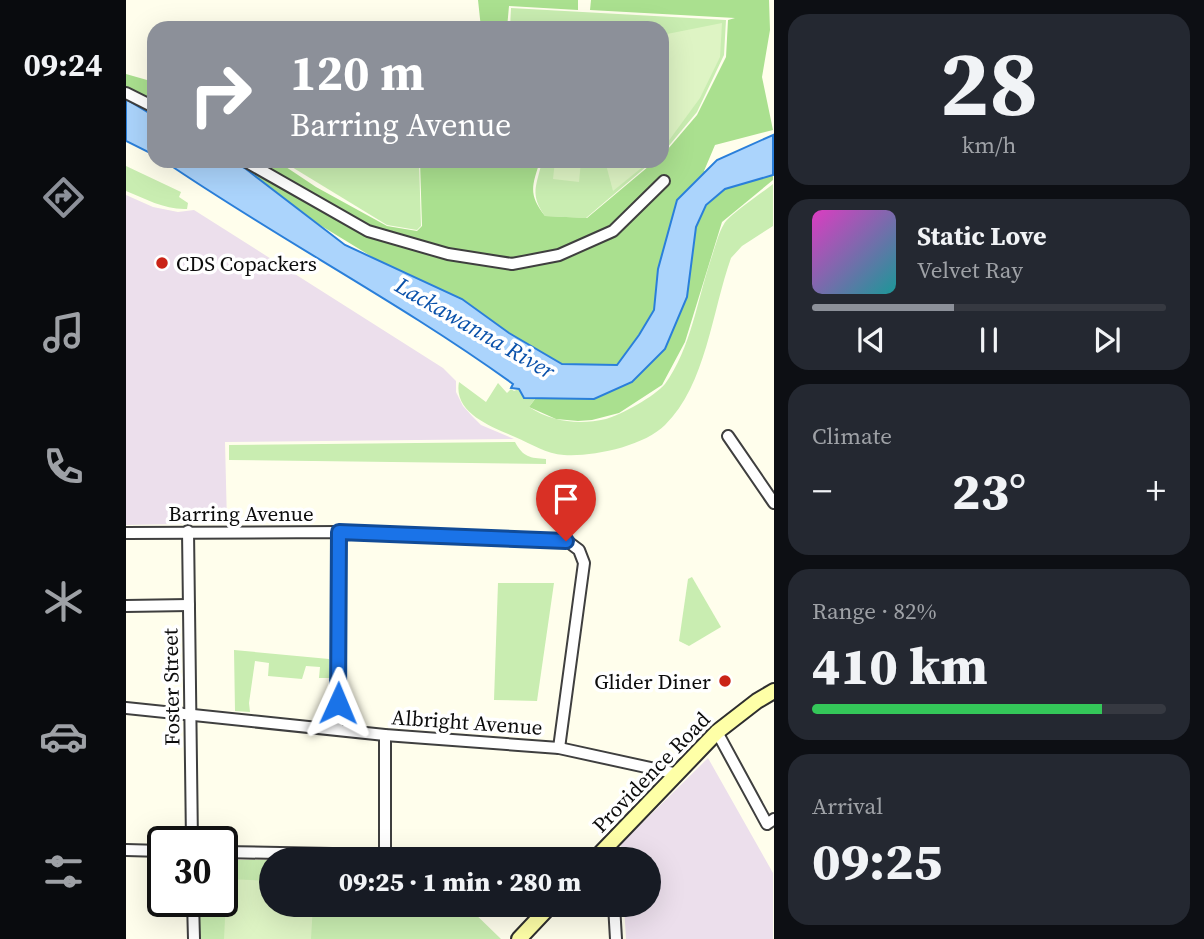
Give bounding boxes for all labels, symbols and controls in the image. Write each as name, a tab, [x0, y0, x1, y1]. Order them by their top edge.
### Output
text: 28	[940, 21, 1038, 145]
text: 120 m	[290, 39, 425, 106]
text: 09:24	[24, 43, 102, 87]
icon: right	[175, 49, 266, 140]
text: Barring Avenue	[290, 103, 511, 147]
text: km/h	[962, 129, 1016, 161]
icon: directions	[39, 173, 88, 222]
text: Static Love	[917, 218, 1046, 254]
place label: CDS Copackers	[176, 249, 317, 278]
text: Velvet Ray	[917, 254, 1023, 286]
marker: CDS Copackers	[154, 255, 170, 271]
water label: Lackawanna River	[389, 269, 561, 387]
icon: music	[39, 308, 88, 357]
icon: previous	[852, 321, 890, 359]
icon: pause	[970, 321, 1008, 359]
icon: next	[1088, 321, 1126, 359]
text: Climate	[812, 420, 892, 452]
icon: phone	[39, 442, 88, 491]
text: 23°	[952, 455, 1026, 526]
text: −	[812, 465, 832, 517]
text: +	[1146, 465, 1166, 517]
pin	[536, 469, 596, 541]
icon: arrive	[547, 480, 585, 518]
street label: Barring Avenue	[168, 499, 314, 528]
icon: climate	[39, 577, 88, 626]
text: Range · 82%	[812, 595, 937, 627]
street label: Foster Street	[155, 628, 187, 746]
text: 410 km	[812, 630, 988, 701]
position arrow	[301, 666, 375, 740]
place label: Glider Diner	[594, 667, 711, 696]
marker: Glider Diner	[717, 673, 733, 689]
street label: Albright Avenue	[391, 702, 543, 742]
street label: Providence Road	[586, 705, 716, 839]
icon: car	[39, 712, 88, 761]
text: Arrival	[812, 790, 883, 822]
text: 09:25	[812, 825, 942, 896]
speed limit sign: 30	[147, 826, 238, 917]
icon: filters	[39, 847, 88, 896]
text: 09:25 · 1 min · 280 m	[339, 864, 581, 900]

